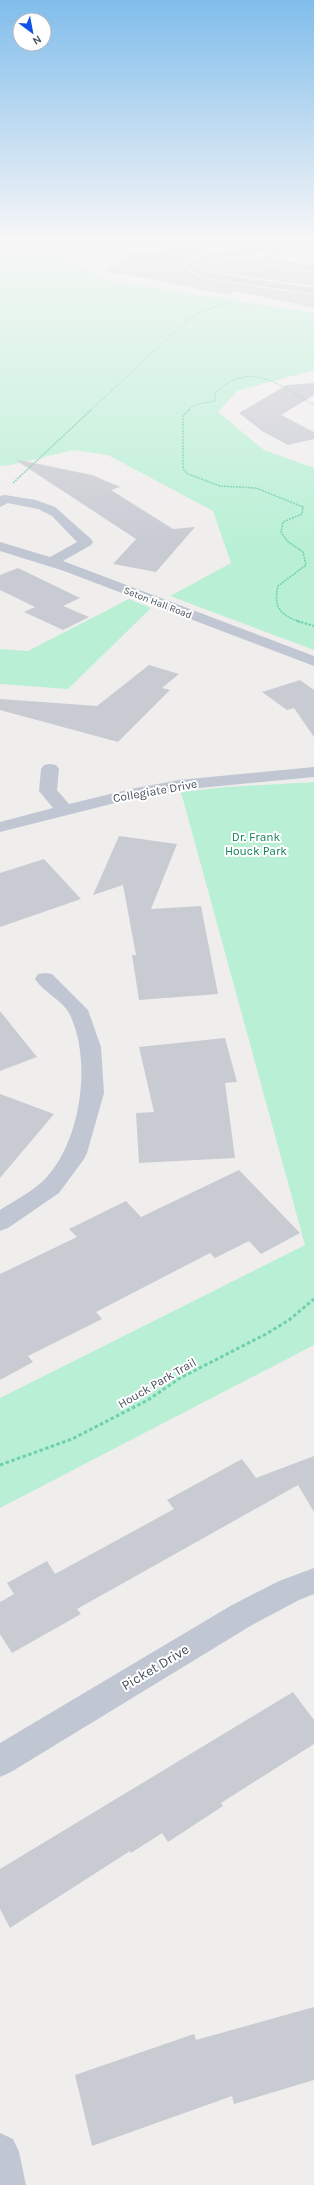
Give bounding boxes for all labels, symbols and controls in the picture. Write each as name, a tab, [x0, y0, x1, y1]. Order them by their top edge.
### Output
north arrow	[12, 12, 52, 52]
text: N	[30, 32, 44, 48]
street label: Seton Hall Road	[122, 584, 193, 621]
street label: Collegiate Drive	[112, 777, 198, 805]
park label: Dr. Frank Houck Park	[225, 830, 287, 858]
street label: Houck Park Trail	[115, 1355, 199, 1411]
street label: Picket Drive	[119, 1641, 192, 1694]

